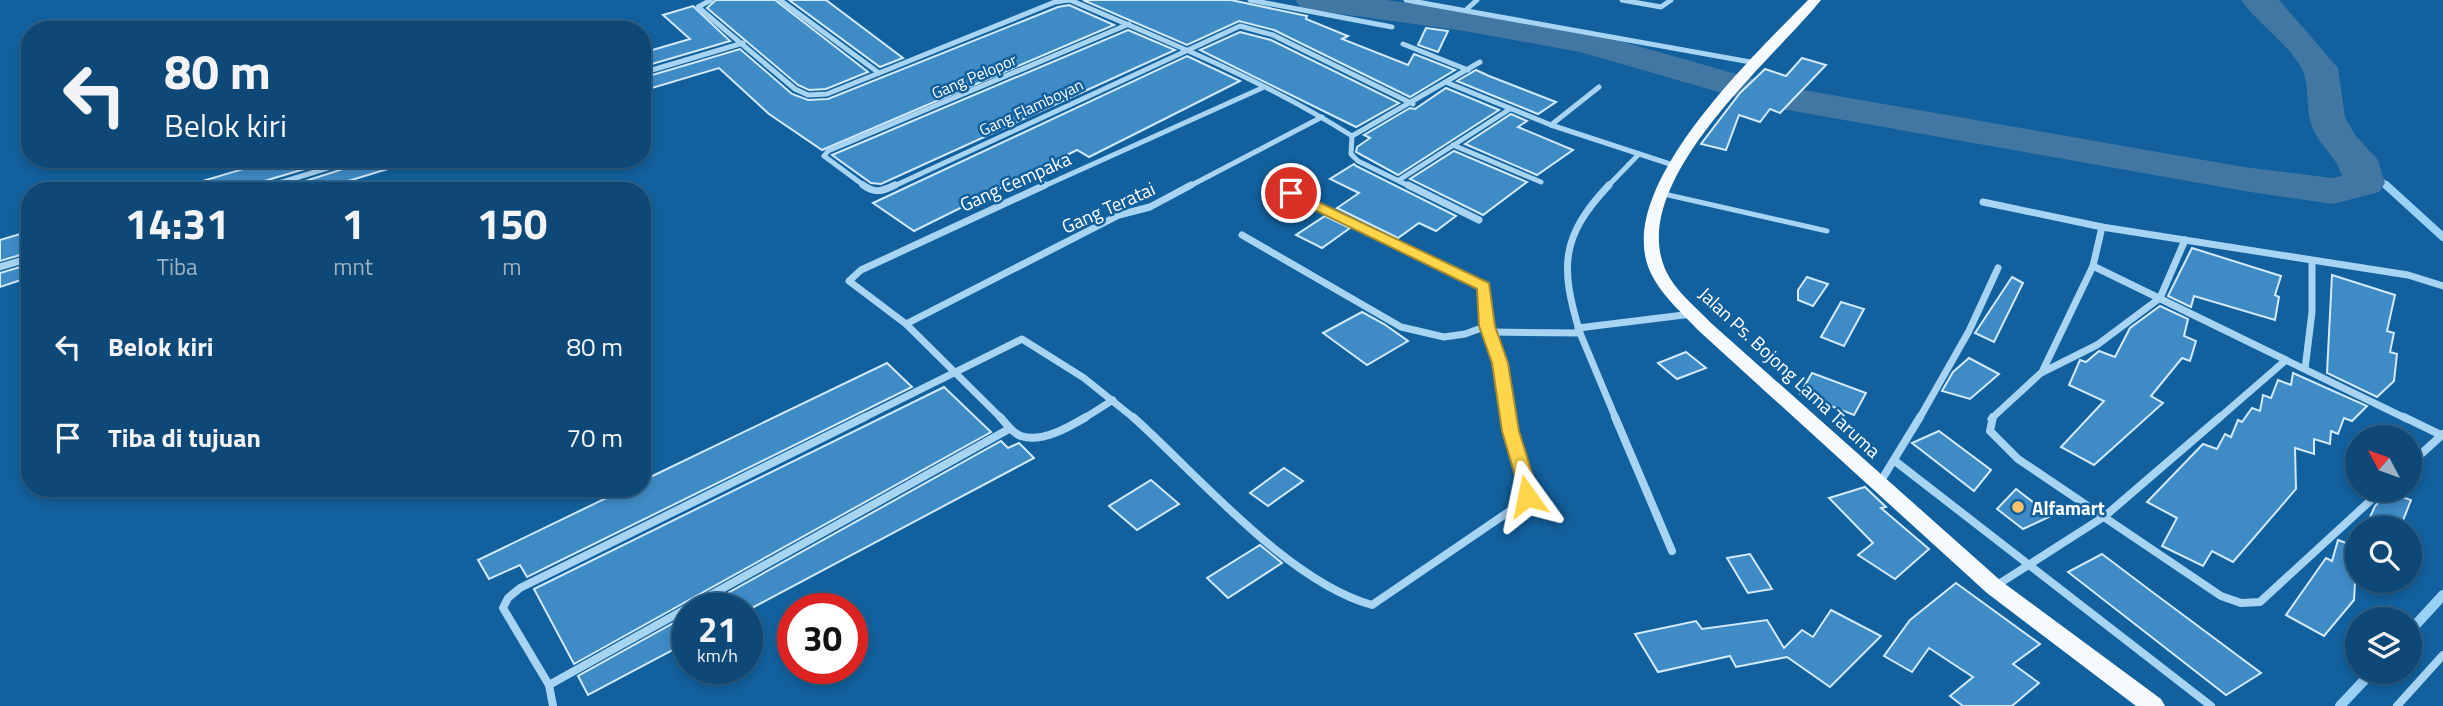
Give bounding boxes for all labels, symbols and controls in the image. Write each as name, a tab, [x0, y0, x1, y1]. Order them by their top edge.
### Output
text: 80 m	[164, 33, 271, 108]
street label: Gang Pelopor	[928, 47, 1021, 105]
icon: left	[49, 49, 140, 140]
street label: Gang Flamboyan	[975, 72, 1087, 142]
text: Belok kiri	[164, 101, 287, 149]
street label: Gang Cempaka	[955, 143, 1076, 218]
pin	[1261, 163, 1321, 223]
street label: Gang Teratai	[1057, 173, 1159, 241]
icon: arrive	[1272, 174, 1310, 212]
text: 14:31	[125, 191, 230, 255]
text: 1	[341, 191, 365, 255]
text: 150	[477, 191, 547, 255]
text: Tiba	[157, 249, 198, 284]
text: mnt	[333, 249, 373, 284]
text: m	[502, 249, 522, 284]
street label: Jalan Ps. Bojong Lama Taruma	[1692, 280, 1888, 465]
text: Belok kiri	[108, 327, 214, 366]
text: 80 m	[566, 327, 623, 366]
icon: left	[49, 328, 87, 366]
text: Tiba di tujuan	[108, 418, 261, 457]
text: 70 m	[566, 418, 623, 457]
icon: arrive	[49, 419, 87, 457]
north arrow	[2345, 425, 2422, 502]
map controls	[2345, 425, 2422, 684]
position arrow	[1490, 459, 1564, 533]
place label: Alfamart	[2032, 493, 2105, 522]
marker: Alfamart	[2010, 499, 2026, 515]
button: search	[2345, 516, 2422, 593]
speed limit sign: 30	[777, 593, 868, 684]
text: 21	[698, 602, 737, 656]
button: layers	[2345, 607, 2422, 684]
text: km/h	[697, 642, 738, 669]

